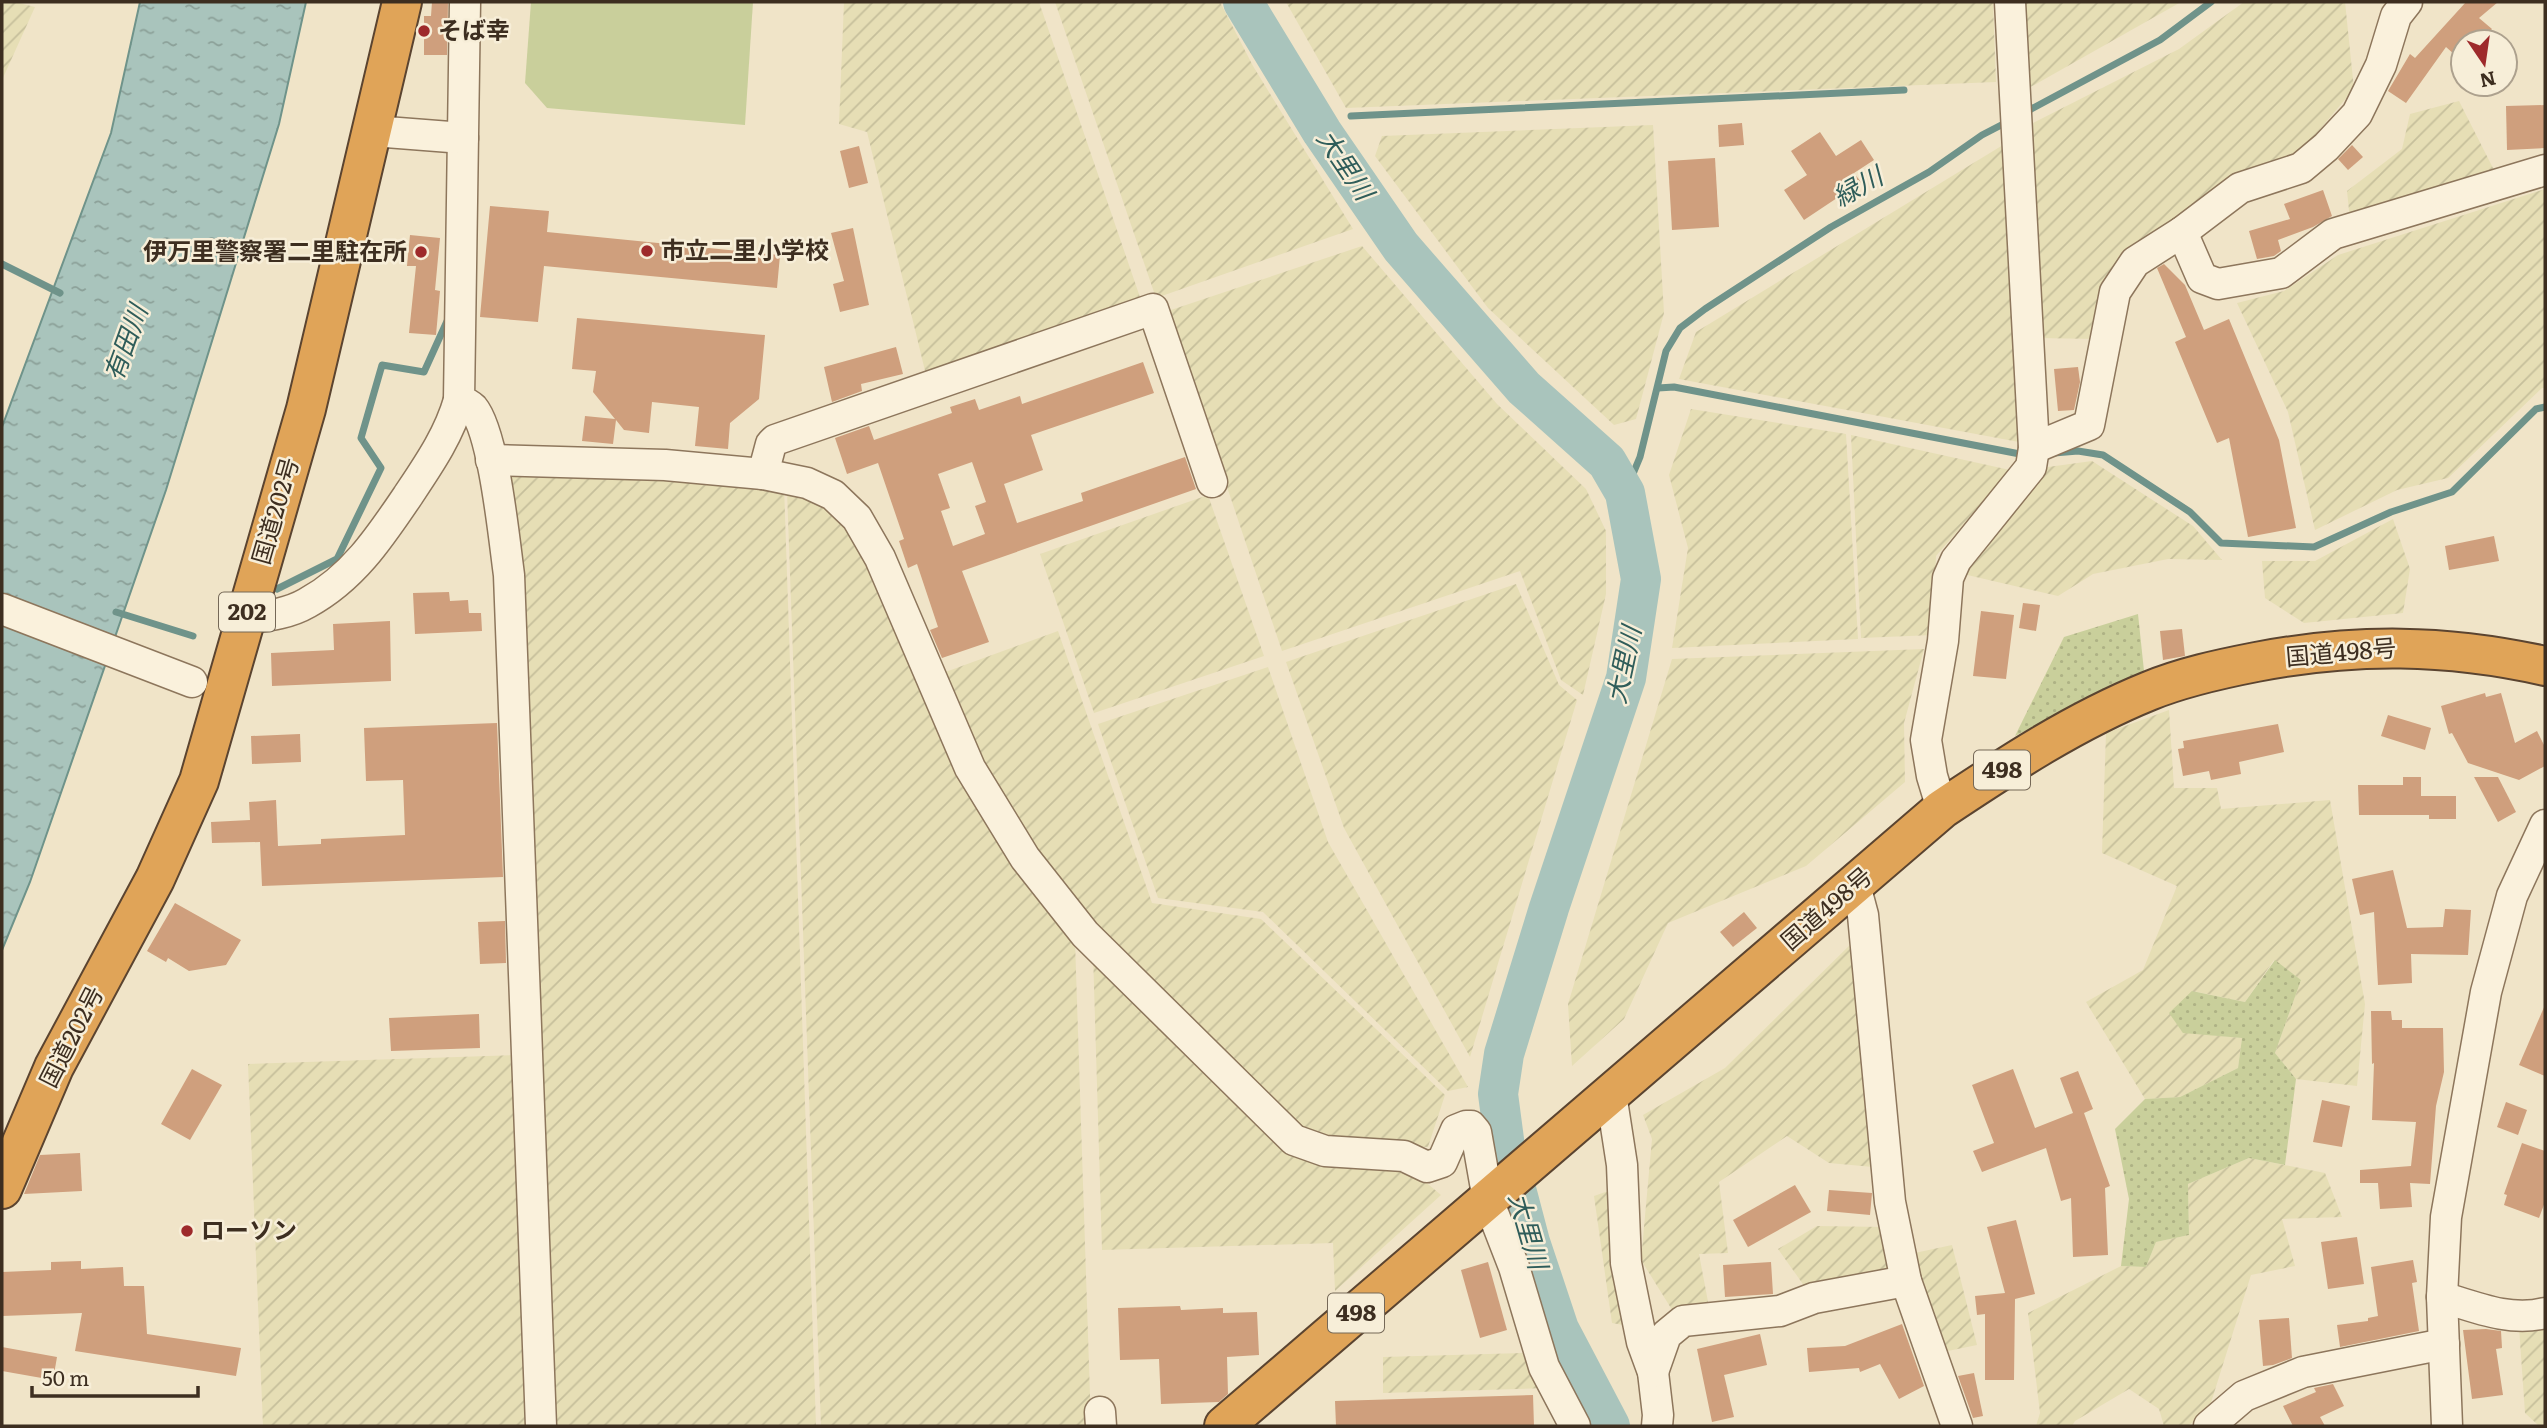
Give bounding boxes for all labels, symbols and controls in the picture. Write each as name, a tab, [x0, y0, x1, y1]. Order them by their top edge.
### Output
place label: そば幸	[438, 11, 510, 46]
marker: そば幸	[416, 23, 432, 39]
north arrow	[2449, 28, 2519, 98]
text: N	[2477, 65, 2499, 96]
water label: 大里川	[1309, 120, 1387, 209]
water label: 緑川	[1825, 154, 1892, 214]
place label: 市立二里小学校	[661, 231, 829, 266]
place label: 伊万里警察署二里駐在所	[143, 232, 407, 267]
marker: 市立二里小学校	[639, 243, 655, 259]
marker: 伊万里警察署二里駐在所	[413, 244, 429, 260]
water label: 有田川	[92, 296, 156, 385]
street label: 国道202号	[242, 453, 306, 568]
road number: 202	[219, 592, 275, 632]
water label: 大里川	[1594, 619, 1649, 707]
street label: 国道498号	[2284, 628, 2398, 673]
road number: 498	[1974, 750, 2030, 790]
street label: 国道498号	[1772, 857, 1879, 957]
street label: 国道202号	[29, 979, 110, 1093]
water label: 大里川	[1501, 1187, 1561, 1276]
place label: ローソン	[201, 1211, 297, 1246]
marker: ローソン	[179, 1223, 195, 1239]
road number: 498	[1328, 1294, 1384, 1332]
scale bar	[32, 1354, 198, 1398]
text: 50 m	[42, 1361, 89, 1392]

